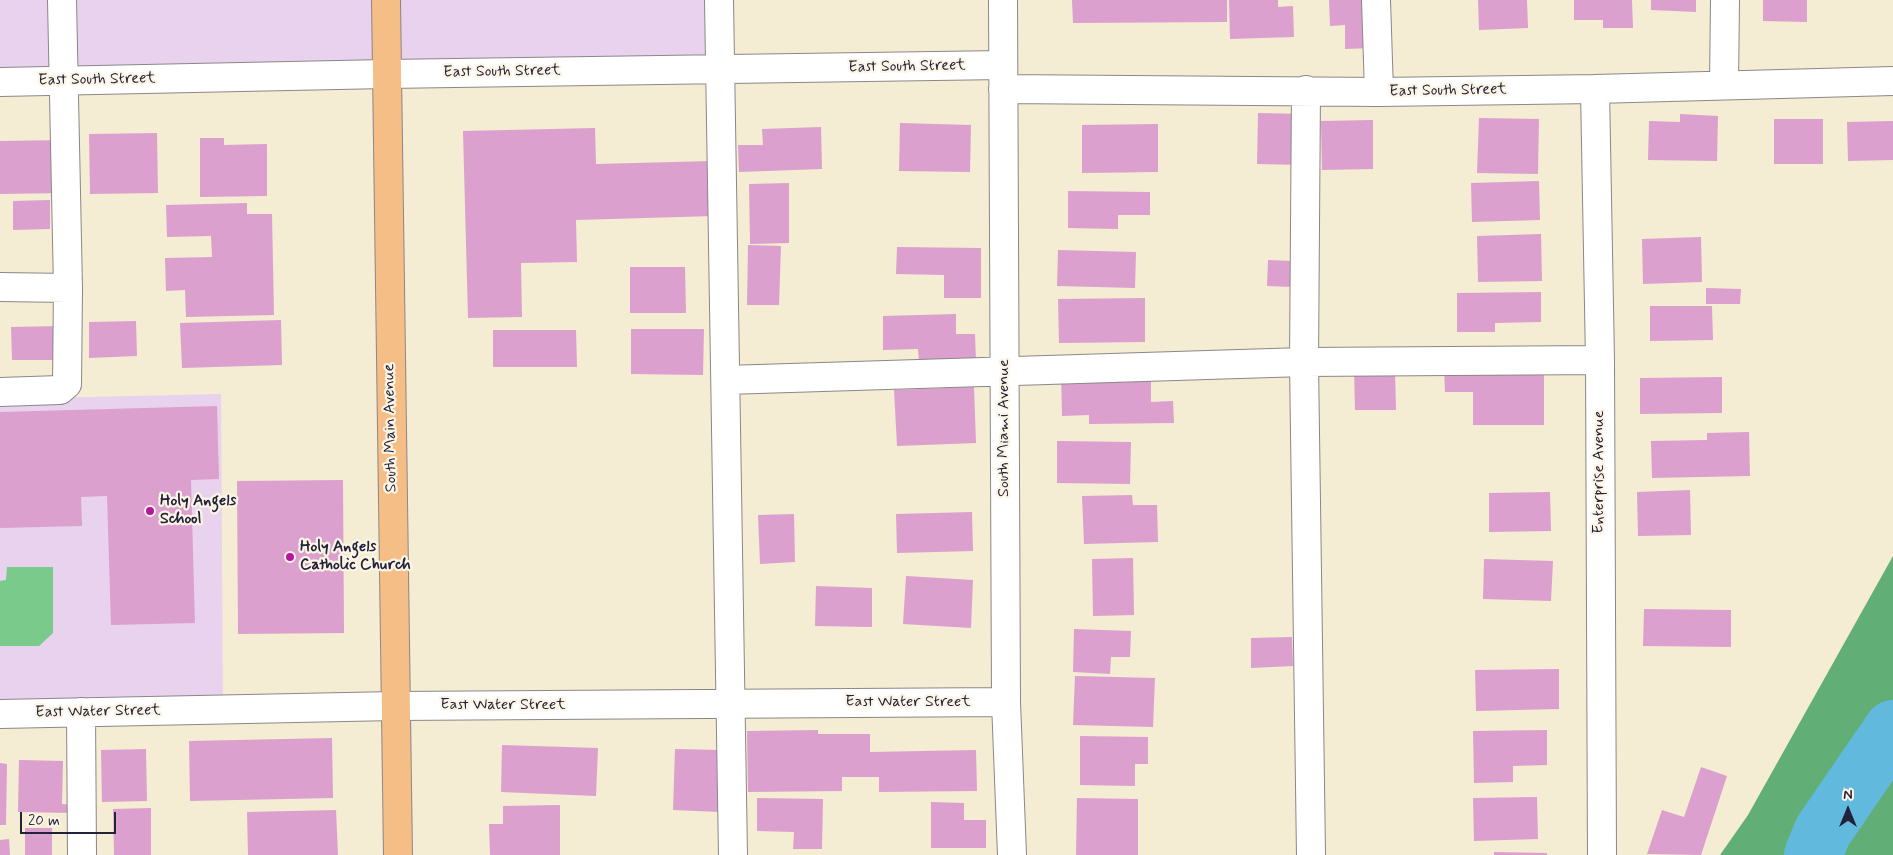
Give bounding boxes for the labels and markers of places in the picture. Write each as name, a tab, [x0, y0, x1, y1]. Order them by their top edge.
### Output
place label: Holy Angels School	[160, 492, 236, 530]
marker: Holy Angels School	[144, 505, 156, 517]
place label: Holy Angels Catholic Church	[300, 538, 411, 576]
marker: Holy Angels Catholic Church	[284, 551, 296, 563]

